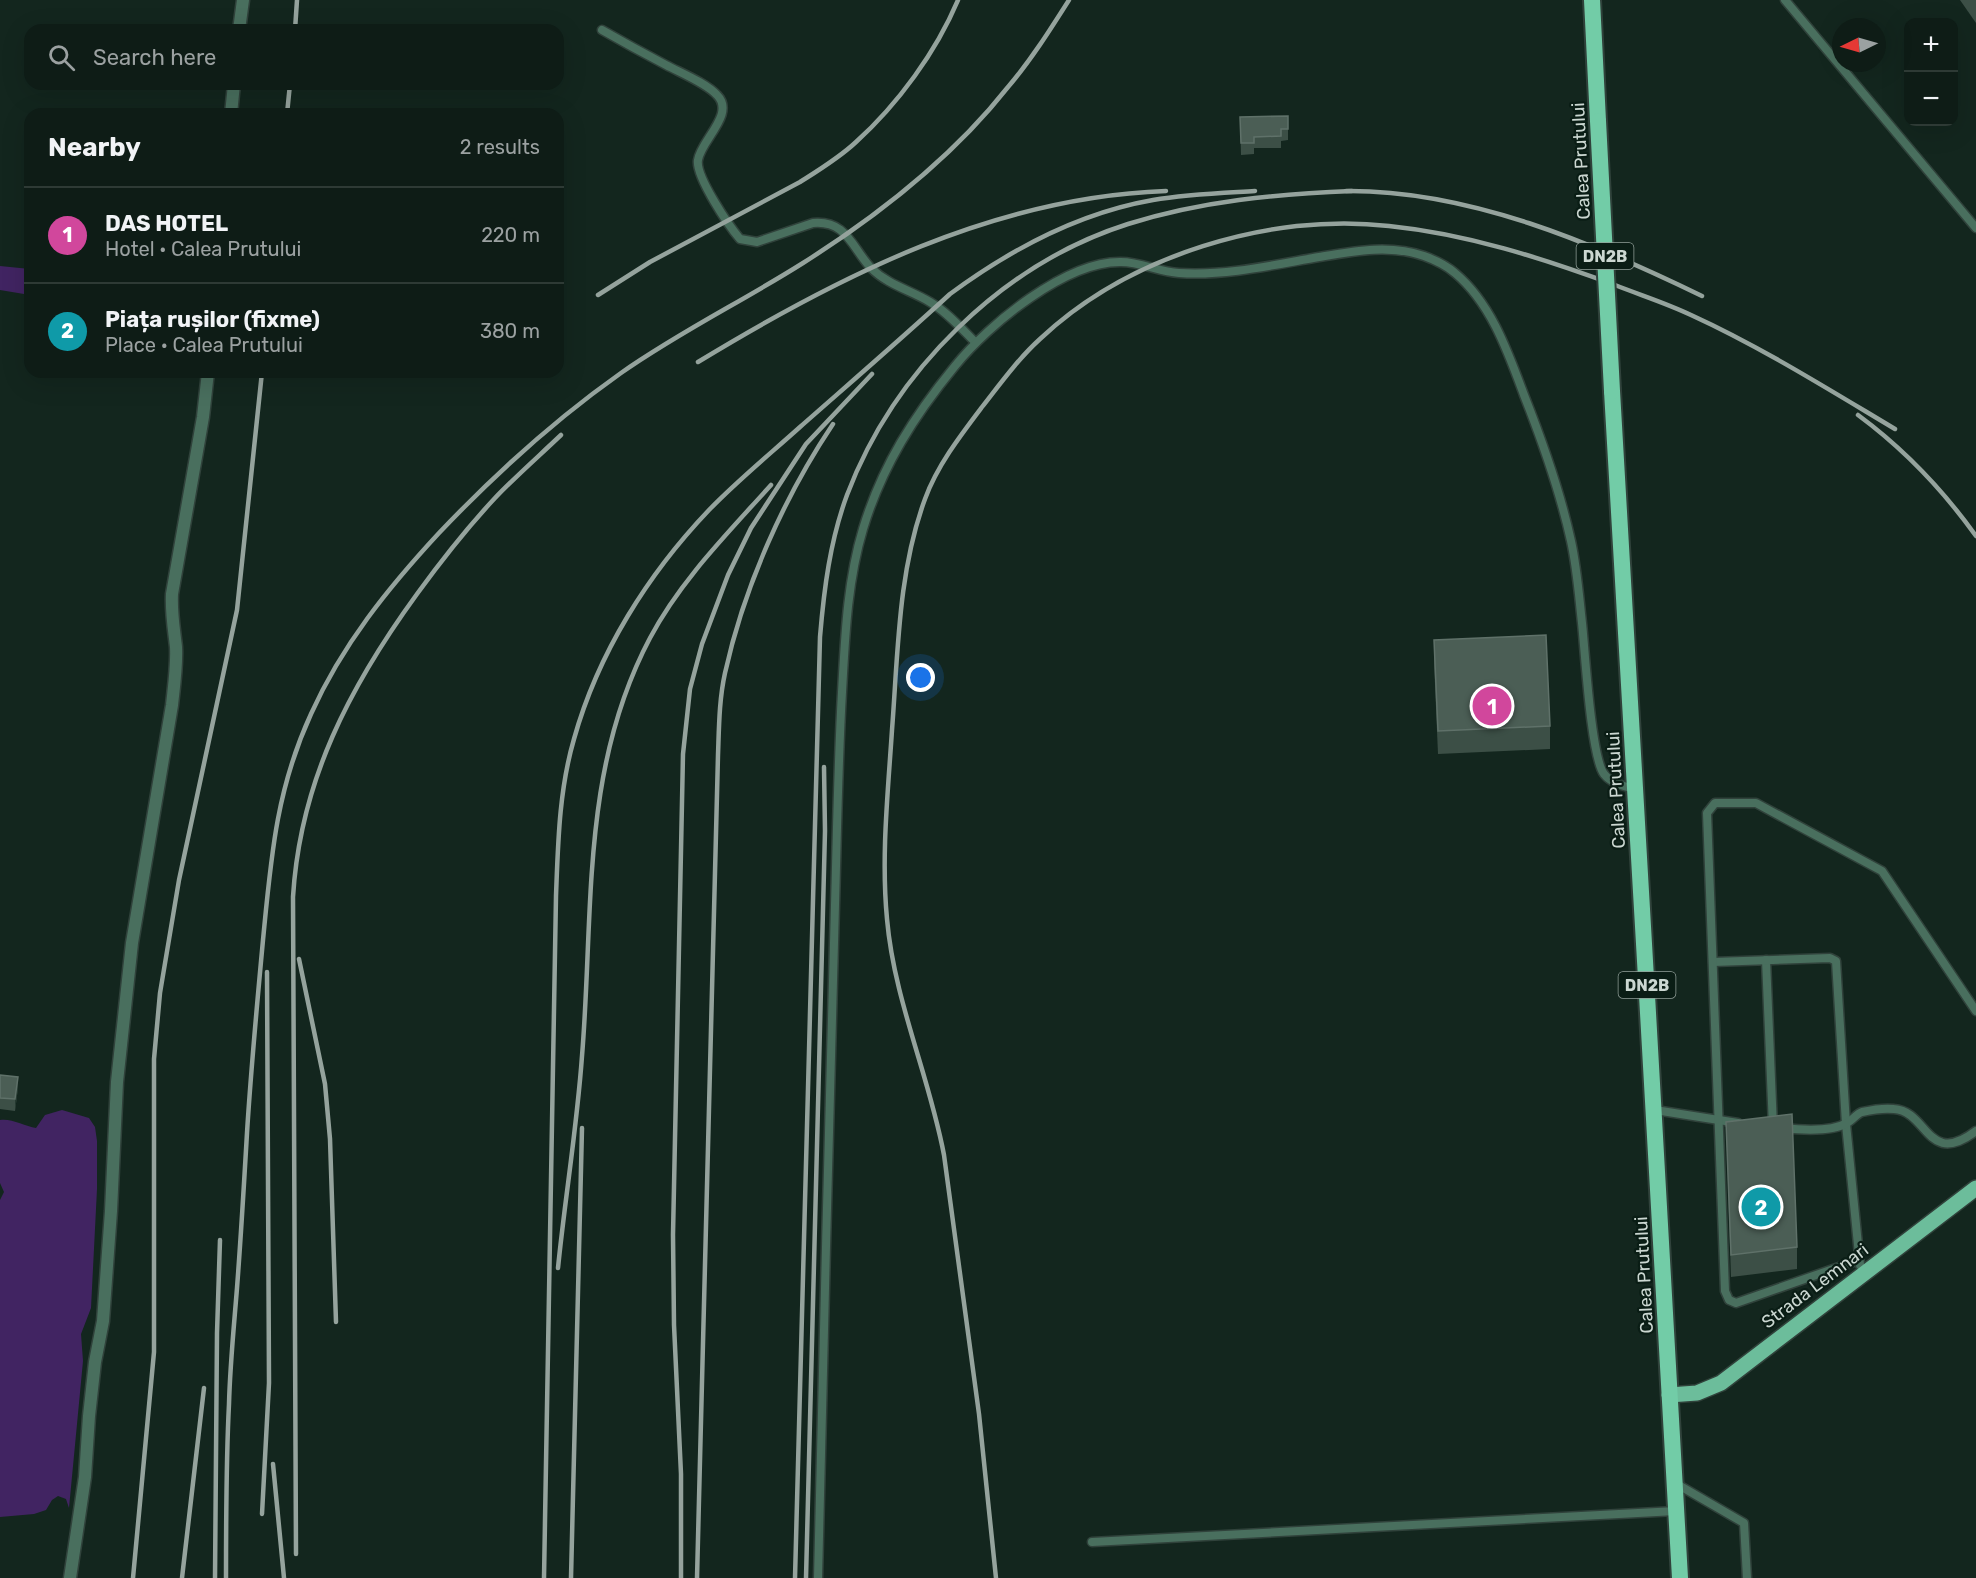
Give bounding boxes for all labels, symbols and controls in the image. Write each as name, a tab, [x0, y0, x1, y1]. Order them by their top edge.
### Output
north arrow	[1832, 18, 1886, 72]
map controls	[1904, 18, 1958, 126]
button: +	[1904, 18, 1958, 72]
search box	[24, 24, 564, 90]
icon: search	[45, 41, 78, 74]
text: Search here	[93, 44, 216, 71]
button: −	[1904, 72, 1958, 126]
street label: Calea Prutului	[1567, 102, 1595, 220]
text: Nearby	[48, 132, 141, 163]
text: 2 results	[460, 135, 540, 159]
text: DAS HOTEL	[105, 210, 228, 237]
text: 1	[63, 223, 72, 247]
text: 220 m	[481, 223, 540, 247]
text: Hotel · Calea Prutului	[105, 237, 301, 261]
road number: DN2B	[1576, 243, 1634, 269]
text: Piața rușilor (fixme)	[105, 306, 320, 333]
text: 2	[61, 319, 74, 343]
text: 380 m	[480, 319, 540, 343]
text: Place · Calea Prutului	[105, 333, 303, 357]
your location	[906, 663, 935, 692]
pin: 1	[1472, 684, 1512, 728]
street label: Calea Prutului	[1602, 731, 1630, 849]
road number: DN2B	[1618, 972, 1676, 998]
pin: 2	[1742, 1184, 1780, 1230]
street label: Calea Prutului	[1630, 1216, 1658, 1334]
street label: Strada Lemnari	[1757, 1239, 1873, 1333]

